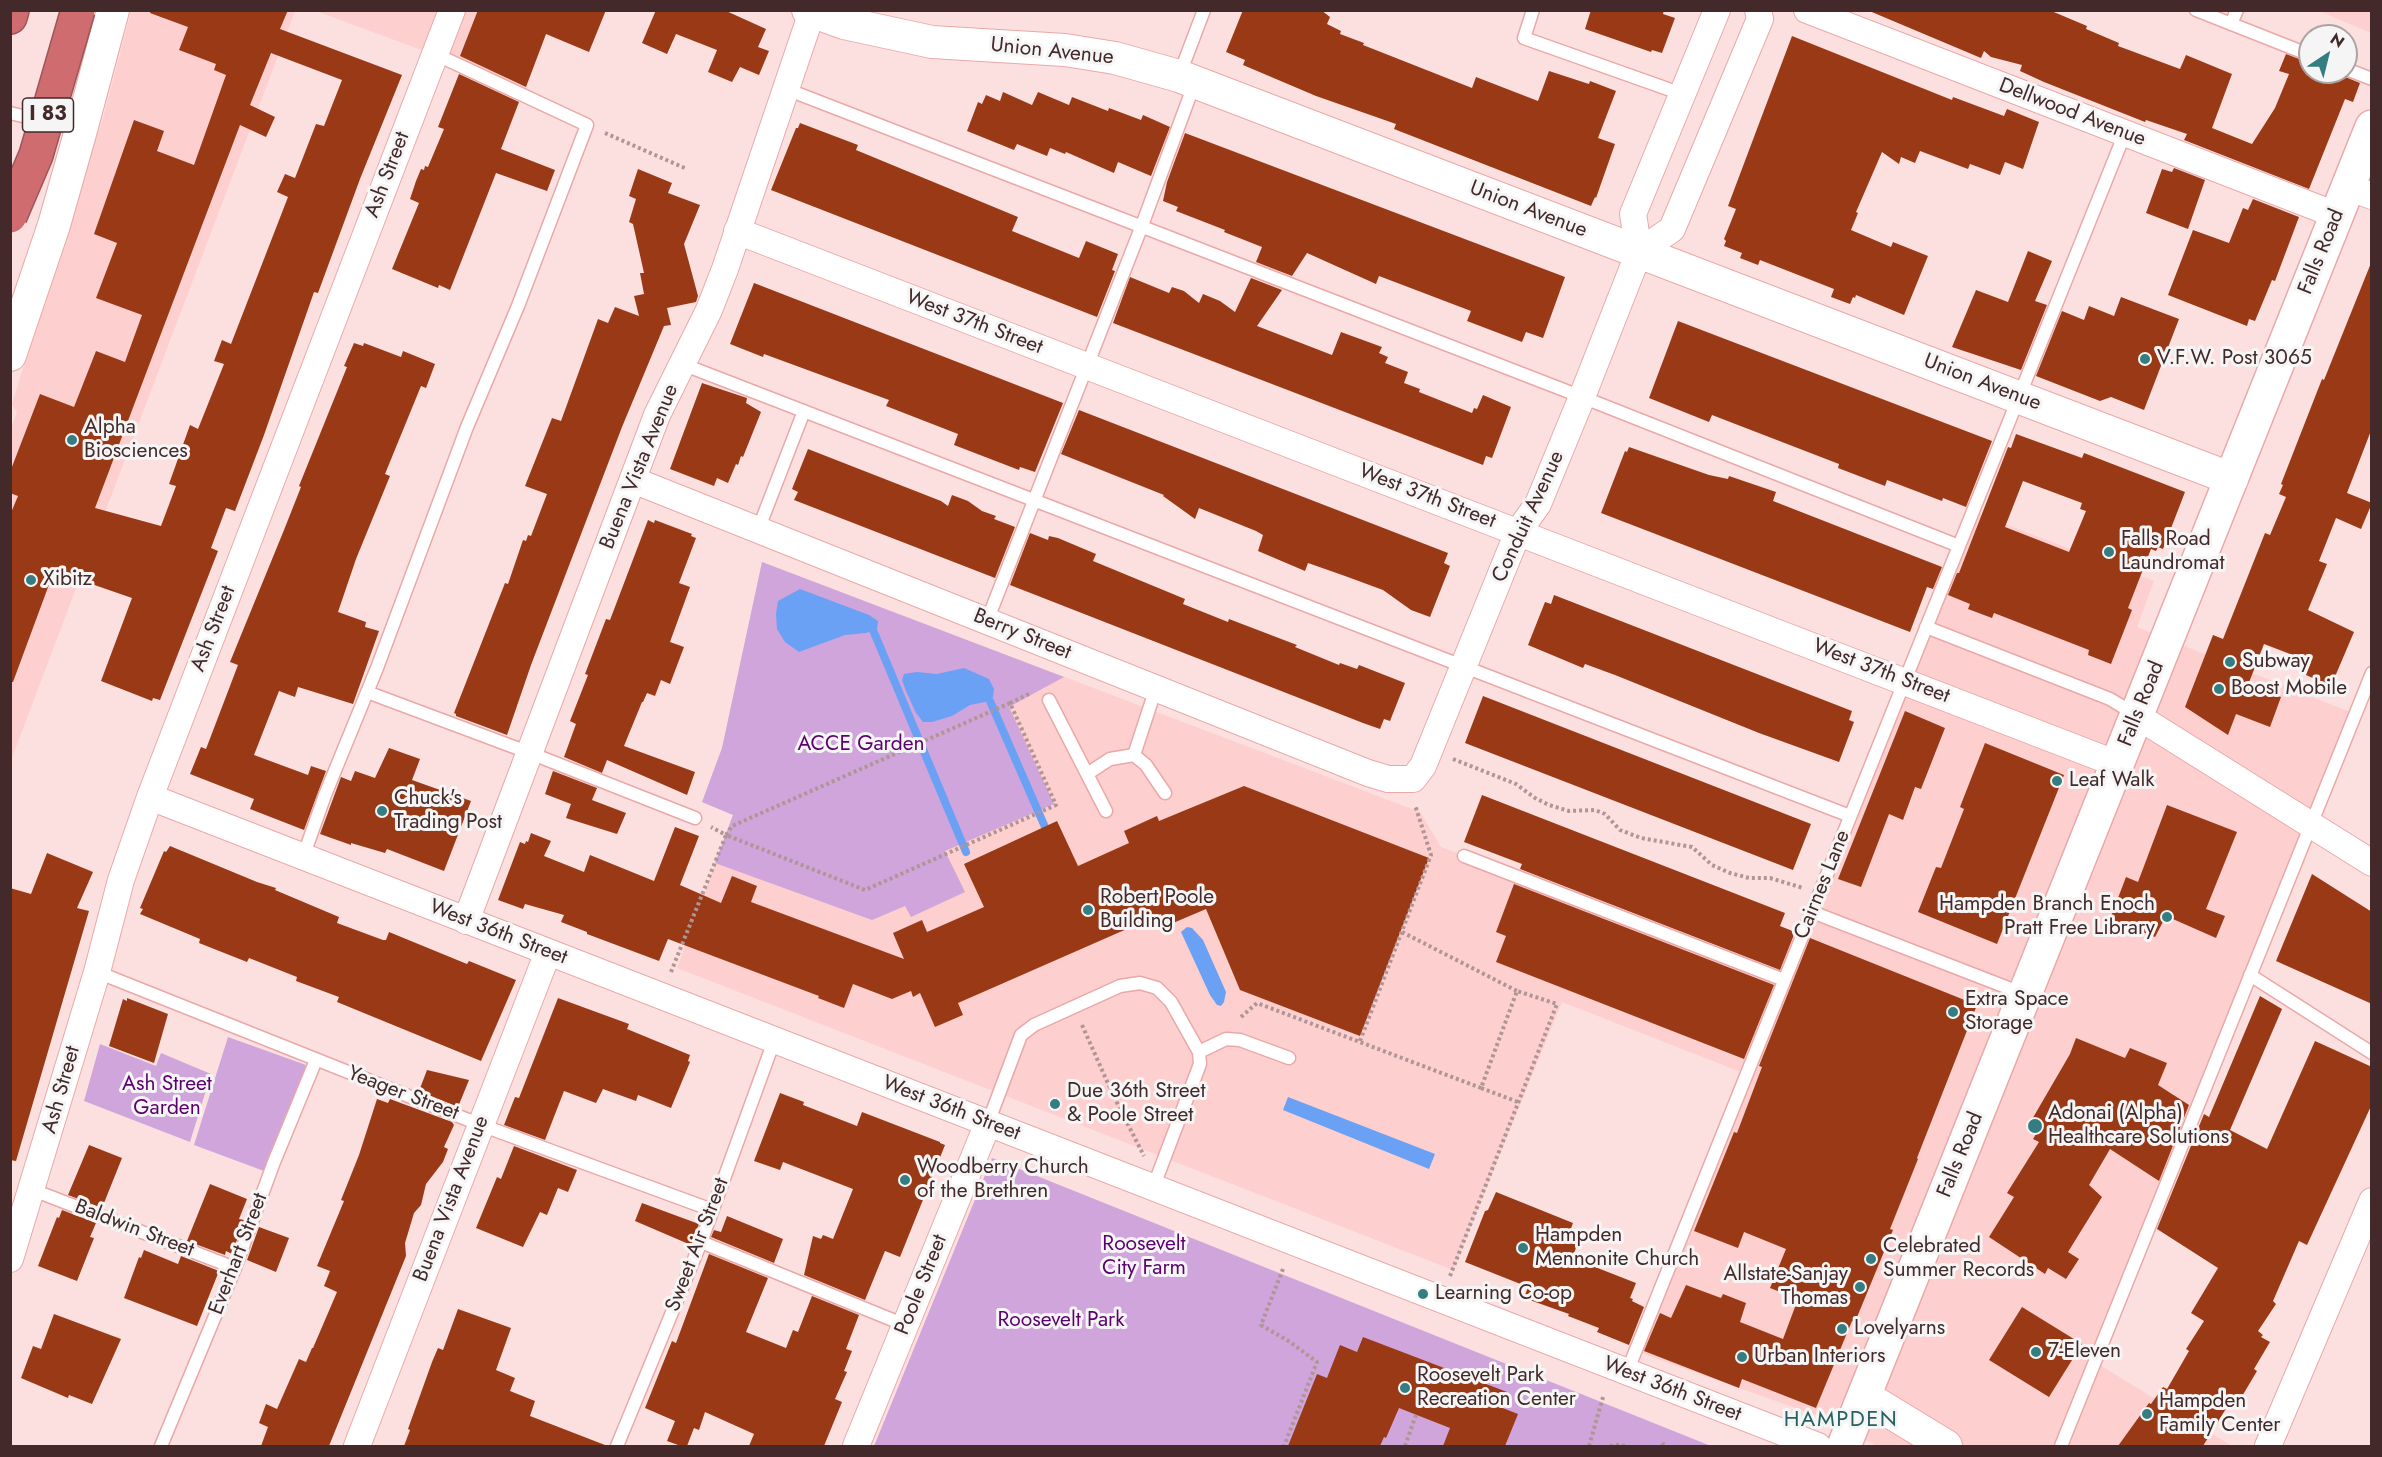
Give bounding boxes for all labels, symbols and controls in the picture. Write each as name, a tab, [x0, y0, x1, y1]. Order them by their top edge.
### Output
north arrow	[2298, 24, 2358, 84]
text: N	[2326, 27, 2349, 54]
street label: Union Avenue	[989, 33, 1115, 71]
street label: Dellwood Avenue	[1995, 73, 2149, 153]
road number: I 83	[22, 98, 74, 132]
street label: Ash Street	[360, 129, 416, 221]
street label: Union Avenue	[1466, 176, 1590, 244]
street label: Falls Road	[2294, 206, 2350, 298]
street label: West 37th Street	[902, 285, 1046, 361]
place label: V.F.W. Post 3065	[2157, 346, 2312, 372]
street label: Union Avenue	[1920, 349, 2044, 417]
marker: V.F.W. Post 3065	[2138, 352, 2152, 366]
street label: Buena Vista Avenue	[595, 381, 685, 553]
place label: Alpha Biosciences	[84, 415, 188, 465]
marker: Alpha Biosciences	[65, 433, 79, 447]
street label: Conduit Avenue	[1488, 447, 1570, 587]
street label: West 37th Street	[1355, 459, 1499, 535]
place label: Falls Road Laundromat	[2121, 527, 2224, 577]
marker: Falls Road Laundromat	[2102, 545, 2116, 559]
place label: Xibitz	[43, 567, 92, 593]
marker: Xibitz	[24, 573, 38, 587]
street label: Ash Street	[186, 583, 242, 675]
street label: Berry Street	[969, 604, 1075, 666]
street label: West 37th Street	[1809, 634, 1953, 710]
place label: Subway	[2242, 649, 2310, 675]
marker: Subway	[2223, 655, 2237, 669]
street label: Falls Road	[2114, 658, 2170, 750]
place label: Boost Mobile	[2231, 676, 2347, 702]
marker: Boost Mobile	[2212, 682, 2226, 696]
park label: ACCE Garden	[797, 732, 925, 758]
place label: Leaf Walk	[2069, 768, 2155, 794]
marker: Leaf Walk	[2050, 774, 2064, 788]
place label: Chuck's Trading Post	[394, 786, 502, 836]
marker: Chuck's Trading Post	[375, 804, 389, 818]
street label: Cairnes Lane	[1790, 827, 1856, 943]
place label: Robert Poole Building	[1100, 885, 1214, 935]
place label: Hampden Branch Enoch Pratt Free Library	[1939, 892, 2155, 942]
street label: West 36th Street	[425, 895, 571, 971]
marker: Robert Poole Building	[1081, 903, 1095, 917]
marker: Hampden Branch Enoch Pratt Free Library	[2160, 910, 2174, 924]
place label: Extra Space Storage	[1965, 987, 2068, 1037]
marker: Extra Space Storage	[1946, 1005, 1960, 1019]
street label: Ash Street	[38, 1043, 86, 1137]
street label: Yeager Street	[344, 1061, 462, 1127]
street label: West 36th Street	[878, 1071, 1024, 1147]
park label: Ash Street Garden	[122, 1072, 212, 1122]
place label: Due 36th Street & Poole Street	[1067, 1079, 1205, 1129]
marker: Due 36th Street & Poole Street	[1048, 1097, 1062, 1111]
place label: Adonai (Alpha) Healthcare Solutions	[2048, 1101, 2229, 1151]
street label: Falls Road	[1933, 1109, 1989, 1201]
street label: Buena Vista Avenue	[409, 1113, 495, 1285]
marker: Adonai (Alpha) Healthcare Solutions	[2026, 1117, 2044, 1135]
place label: Woodberry Church of the Brethren	[917, 1155, 1089, 1205]
marker: Woodberry Church of the Brethren	[898, 1173, 912, 1187]
street label: Sweet Air Street	[661, 1174, 735, 1316]
street label: Everhart Street	[204, 1190, 274, 1318]
street label: Baldwin Street	[71, 1195, 197, 1263]
place label: Hampden Mennonite Church	[1535, 1223, 1699, 1273]
street label: Poole Street	[890, 1231, 954, 1339]
park label: Roosevelt City Farm	[1102, 1232, 1186, 1282]
place label: Celebrated Summer Records	[1883, 1234, 2034, 1284]
marker: Hampden Mennonite Church	[1516, 1241, 1530, 1255]
marker: Celebrated Summer Records	[1864, 1252, 1878, 1266]
place label: Allstate-Sanjay Thomas	[1723, 1262, 1848, 1312]
marker: Allstate-Sanjay Thomas	[1853, 1280, 1867, 1294]
place label: Learning Co-op	[1435, 1281, 1572, 1307]
marker: Learning Co-op	[1416, 1287, 1430, 1301]
park label: Roosevelt Park	[998, 1308, 1124, 1334]
place label: Lovelyarns	[1854, 1316, 1945, 1342]
marker: Lovelyarns	[1835, 1322, 1849, 1336]
place label: 7-Eleven	[2048, 1339, 2121, 1365]
place label: Urban Interiors	[1754, 1344, 1886, 1370]
marker: 7-Eleven	[2029, 1345, 2043, 1359]
marker: Urban Interiors	[1735, 1350, 1749, 1364]
street label: West 36th Street	[1599, 1352, 1745, 1428]
place label: Roosevelt Park Recreation Center	[1417, 1363, 1576, 1413]
marker: Roosevelt Park Recreation Center	[1398, 1381, 1412, 1395]
place label: Hampden Family Center	[2159, 1389, 2280, 1439]
marker: Hampden Family Center	[2140, 1407, 2154, 1421]
district label: HAMPDEN	[1784, 1408, 1898, 1434]

